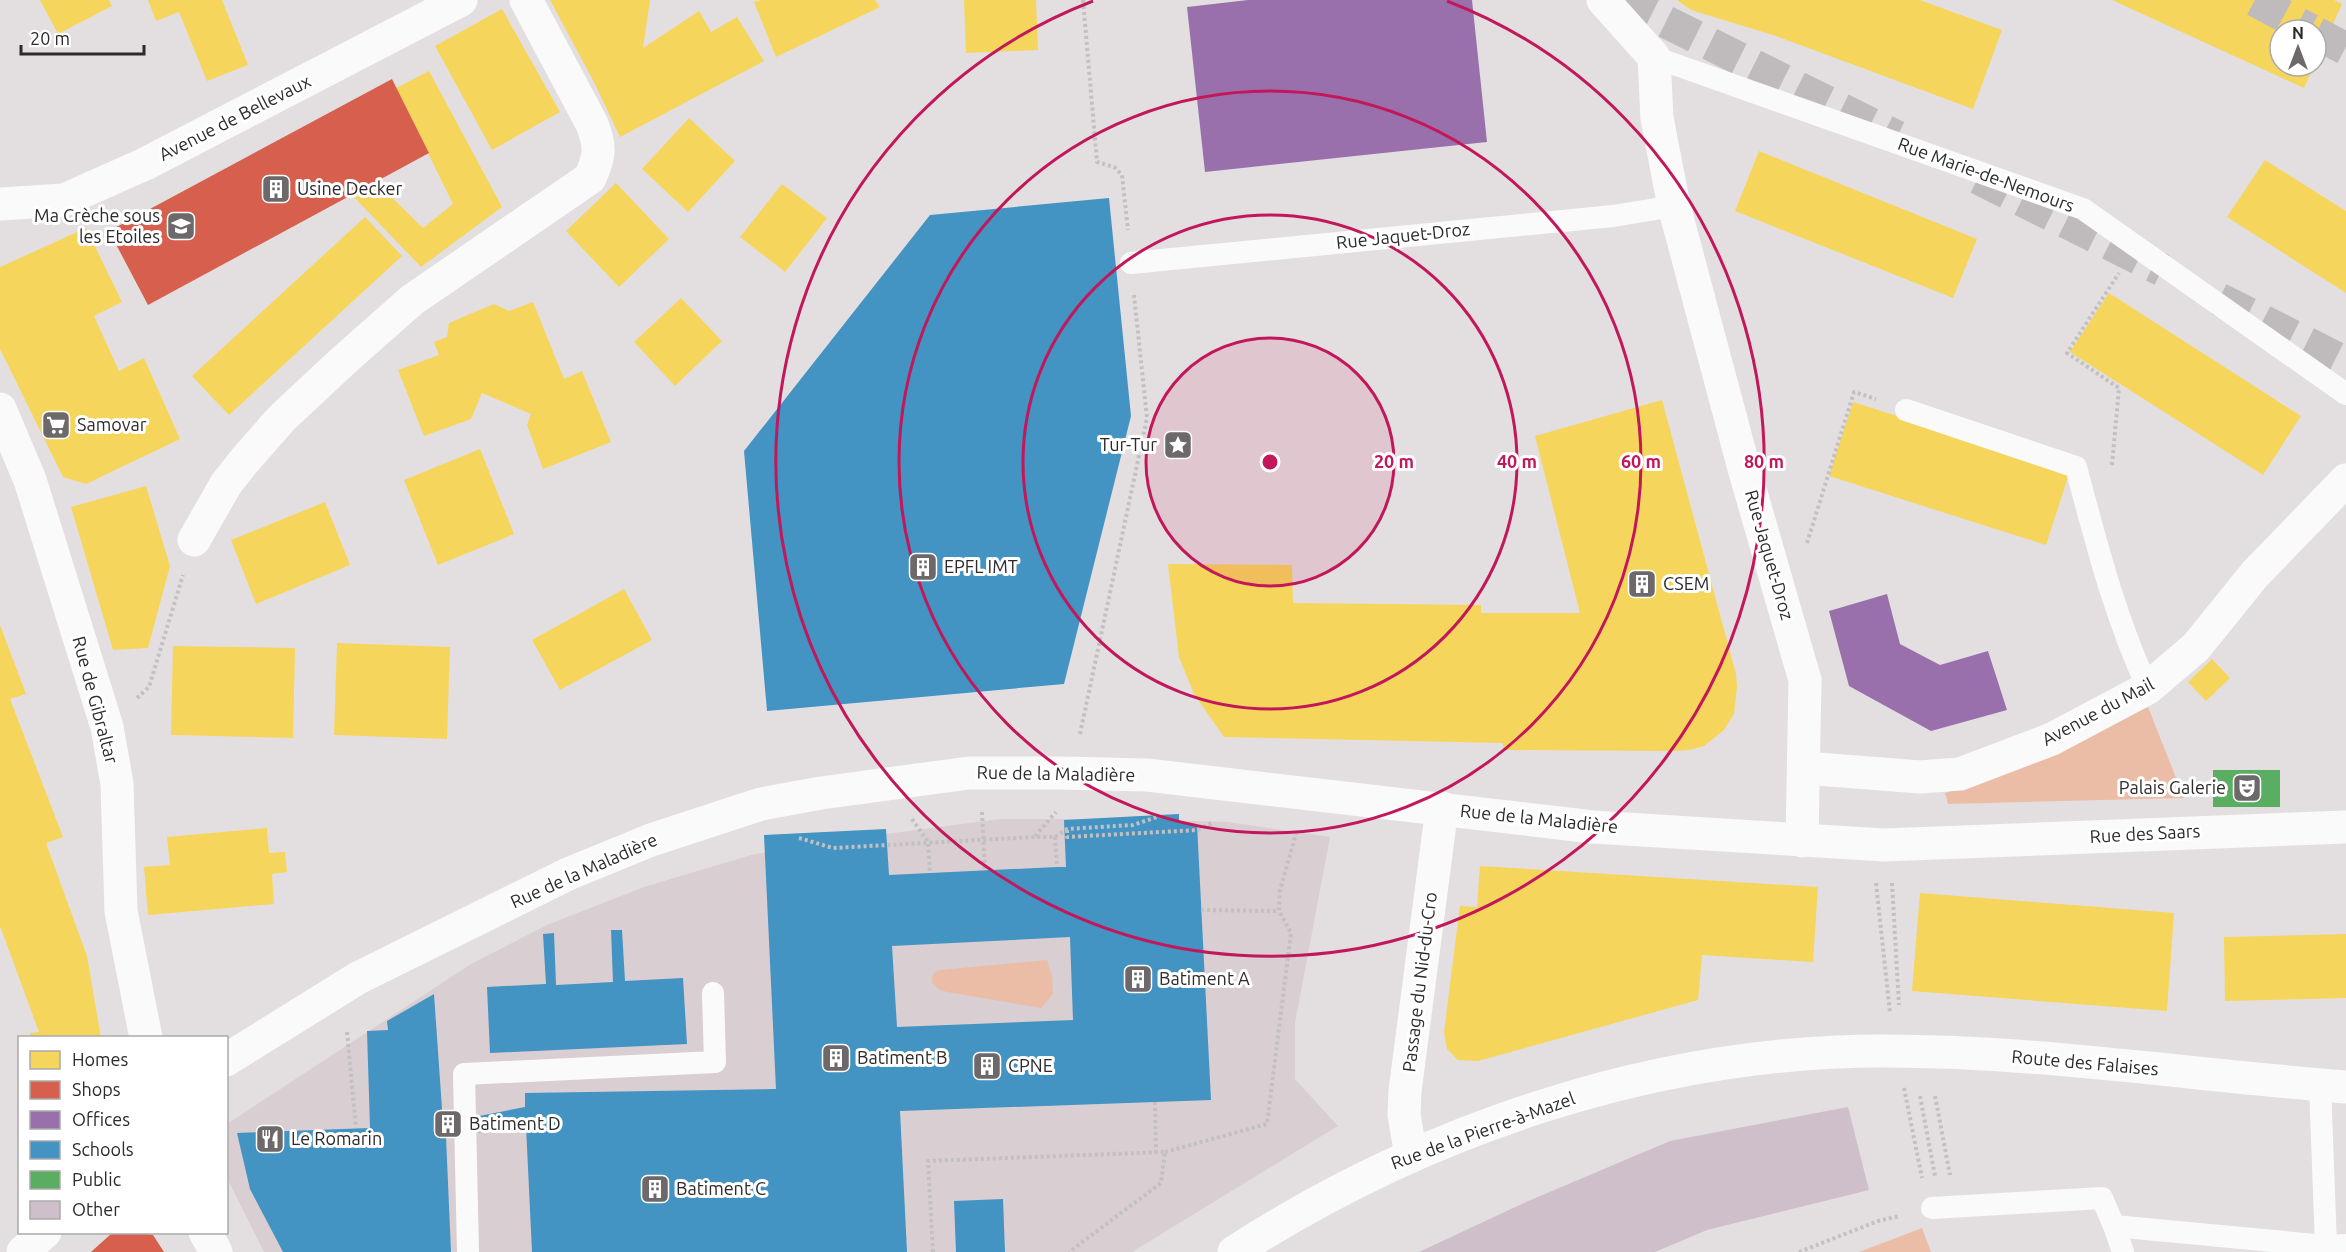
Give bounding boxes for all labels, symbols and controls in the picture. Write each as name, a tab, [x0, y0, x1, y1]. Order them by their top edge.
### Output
scale bar	[21, 18, 144, 56]
north arrow	[2268, 18, 2328, 78]
text: N	[2292, 24, 2304, 42]
text: 20 m	[30, 28, 70, 48]
street label: Avenue de Bellevaux	[155, 70, 314, 164]
street label: Rue Marie-de-Nemours	[1895, 133, 2077, 215]
building icon: Usine Decker	[260, 173, 292, 205]
place label: Usine Decker	[297, 178, 403, 198]
place label: Ma Crèche sous les Etoiles	[34, 205, 160, 246]
school or university icon: Ma Crèche sous les Etoiles	[165, 210, 197, 242]
street label: Rue Jaquet-Droz	[1335, 218, 1471, 252]
supermarket icon: Samovar	[40, 409, 72, 441]
place label: Samovar	[77, 414, 147, 434]
place icon: Tur-Tur	[1162, 429, 1194, 461]
place label: Tur-Tur	[1100, 434, 1157, 454]
text: 20 m	[1374, 451, 1414, 471]
text: 40 m	[1497, 451, 1537, 471]
text: 60 m	[1621, 451, 1661, 471]
text: 80 m	[1744, 451, 1784, 471]
centre of rings	[1260, 452, 1280, 472]
street label: Rue Jaquet-Droz	[1742, 487, 1798, 622]
building icon: EPFL IMT	[907, 551, 939, 583]
place label: EPFL IMT	[944, 556, 1018, 576]
building icon: CSEM	[1626, 568, 1658, 600]
place label: CSEM	[1663, 573, 1709, 593]
street label: Rue de Gibraltar	[69, 634, 123, 766]
street label: Avenue du Mail	[2038, 673, 2157, 749]
street label: Rue de la Maladière	[976, 762, 1136, 784]
theatre icon: Palais Galerie	[2231, 772, 2263, 804]
place label: Palais Galerie	[2119, 777, 2226, 797]
street label: Rue de la Maladière	[1459, 800, 1619, 836]
street label: Rue des Saars	[2089, 820, 2201, 846]
street label: Rue de la Maladière	[507, 829, 660, 912]
street label: Passage du Nid-du-Cro	[1398, 891, 1440, 1073]
building icon: Batiment A	[1122, 963, 1154, 995]
place label: Batiment A	[1159, 968, 1250, 988]
legend	[18, 1036, 228, 1234]
building icon: Batiment B	[820, 1042, 852, 1074]
street label: Route des Falaises	[2011, 1046, 2160, 1078]
place label: Batiment B	[857, 1047, 948, 1067]
text: Homes	[72, 1049, 129, 1069]
building icon: CPNE	[971, 1050, 1003, 1082]
place label: CPNE	[1008, 1055, 1053, 1075]
text: Shops	[72, 1079, 121, 1099]
street label: Rue de la Pierre-à-Mazel	[1388, 1087, 1578, 1173]
building icon: Batiment D	[432, 1108, 464, 1140]
text: Offices	[72, 1109, 130, 1129]
place label: Batiment D	[469, 1113, 561, 1133]
restaurant icon: Le Romarin	[254, 1123, 286, 1155]
place label: Le Romarin	[291, 1128, 382, 1148]
text: Schools	[72, 1139, 134, 1159]
text: Public	[72, 1169, 121, 1189]
building icon: Batiment C	[639, 1173, 671, 1205]
place label: Batiment C	[676, 1178, 766, 1198]
text: Other	[72, 1199, 120, 1219]

